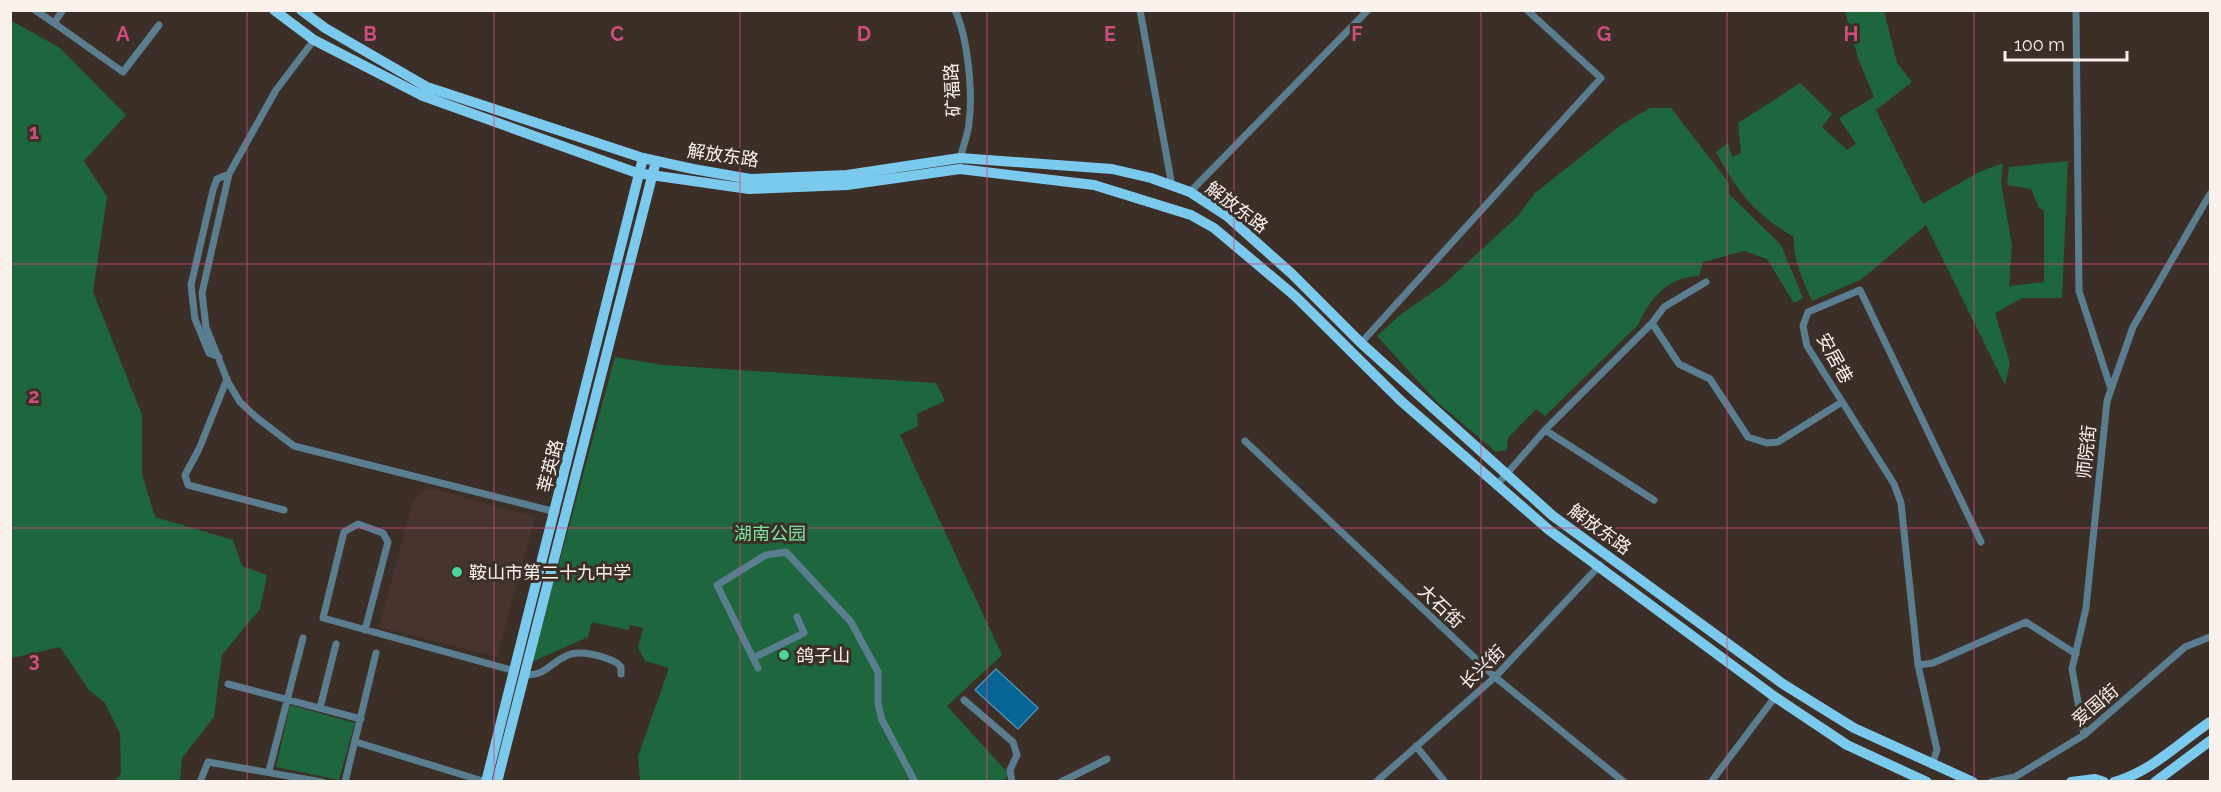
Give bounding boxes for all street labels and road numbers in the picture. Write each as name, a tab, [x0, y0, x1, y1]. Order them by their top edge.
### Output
street label: 矿福路	[940, 62, 964, 118]
street label: 解放东路	[686, 140, 760, 170]
street label: 解放东路	[1202, 177, 1272, 237]
street label: 安居巷	[1813, 329, 1857, 387]
street label: 师院街	[2073, 424, 2099, 480]
street label: 莘英路	[533, 437, 567, 495]
street label: 解放东路	[1565, 499, 1635, 559]
street label: 大石街	[1414, 580, 1468, 632]
street label: 长兴街	[1455, 641, 1509, 693]
street label: 爱国街	[2068, 680, 2122, 730]

